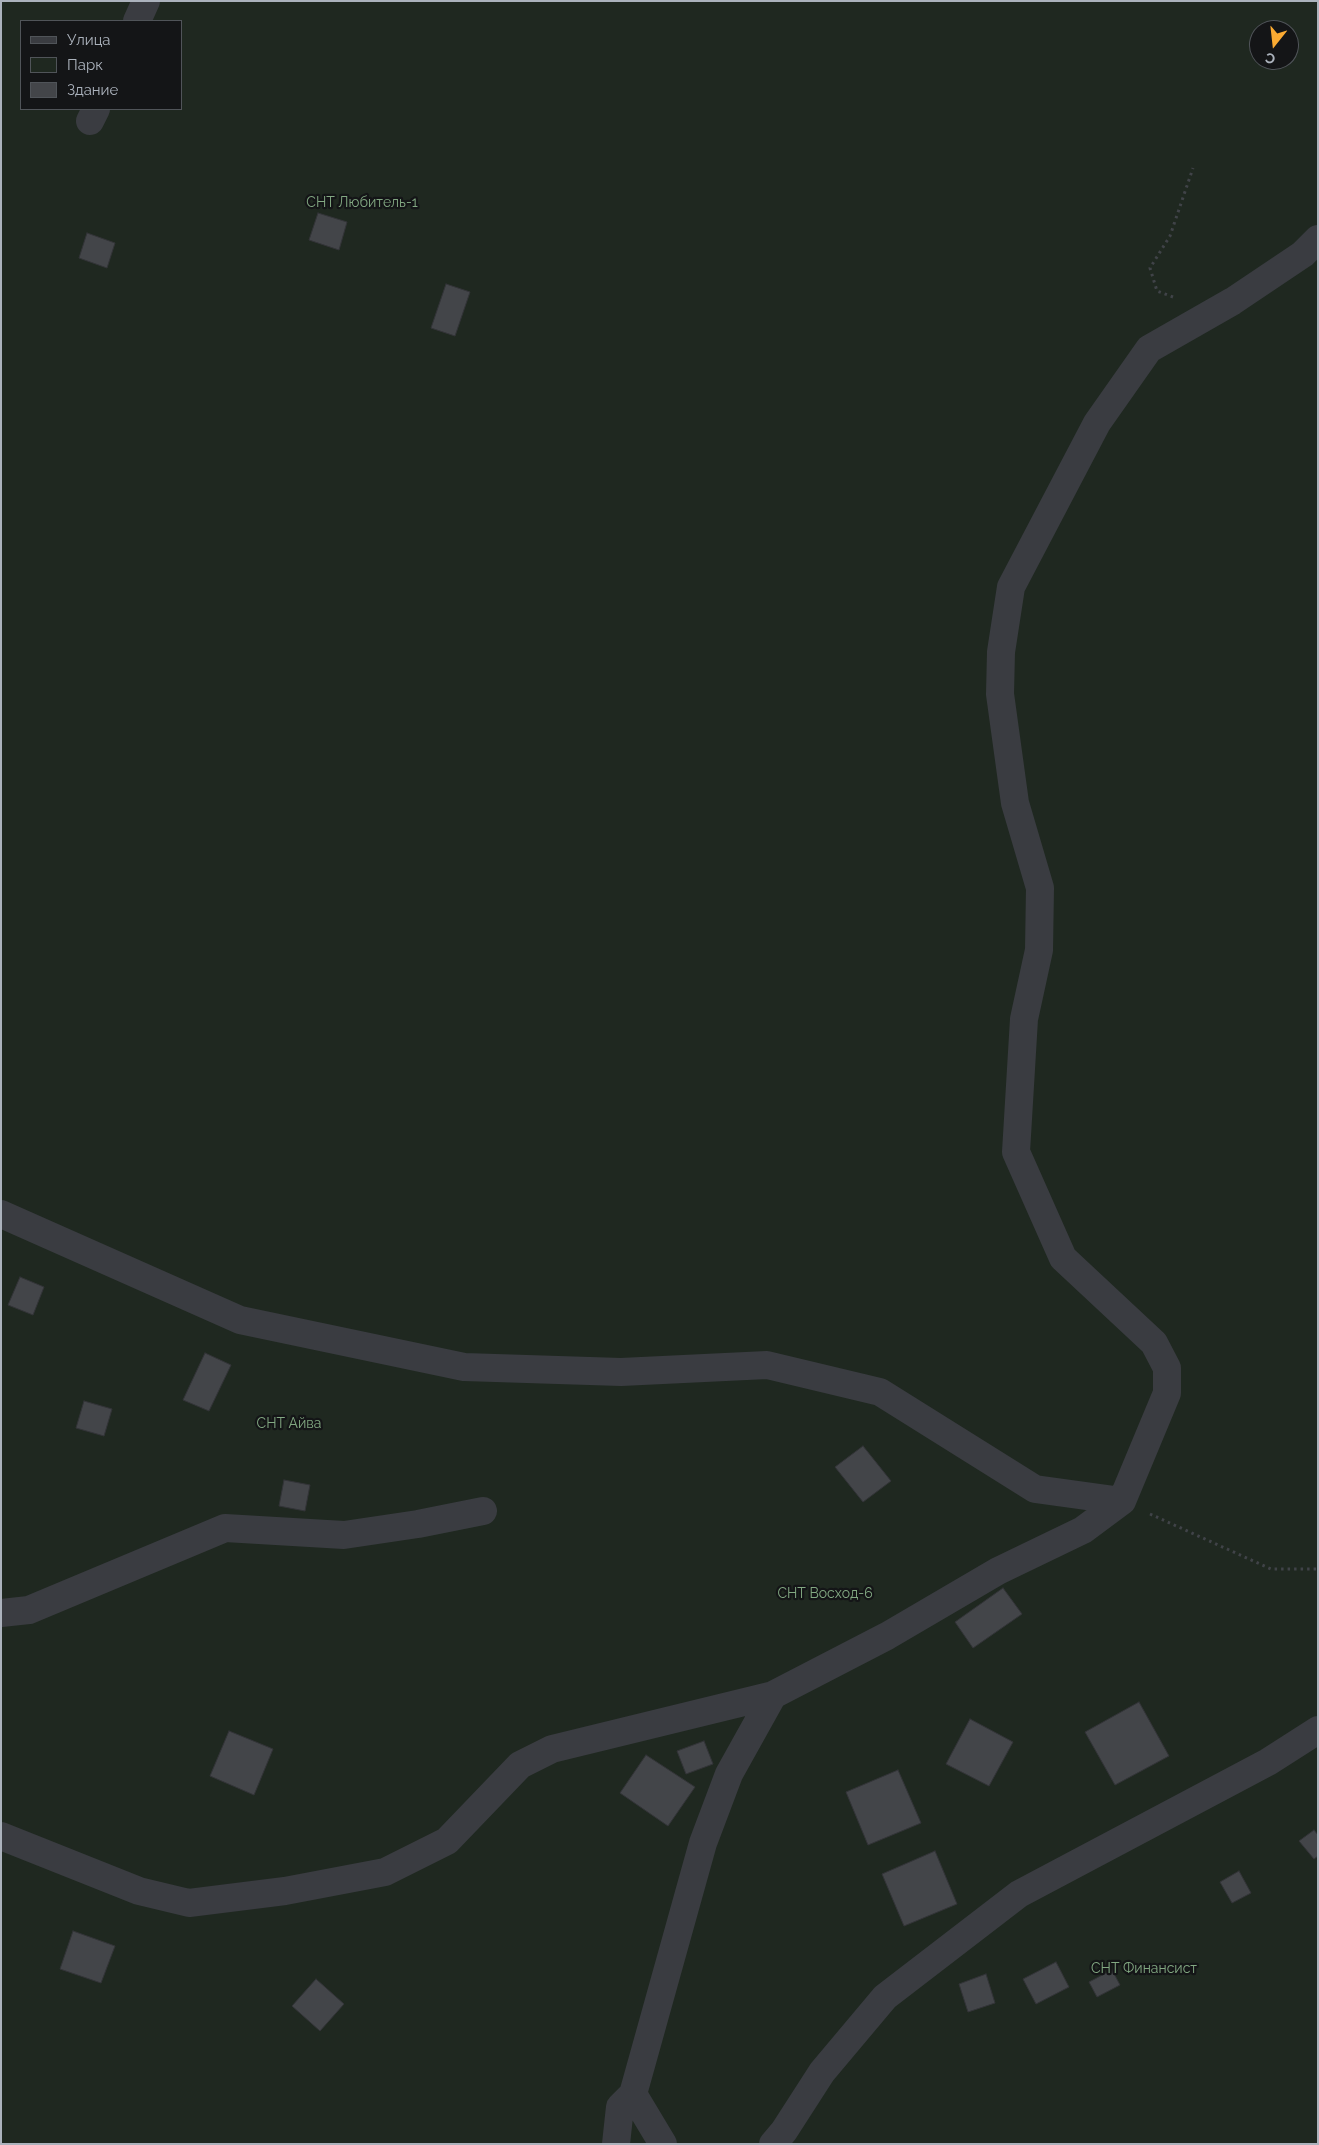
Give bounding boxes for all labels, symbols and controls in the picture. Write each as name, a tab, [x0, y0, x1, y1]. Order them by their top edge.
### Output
legend	[20, 20, 182, 110]
north arrow	[1249, 20, 1299, 70]
text: Улица	[67, 31, 111, 49]
text: С	[1263, 49, 1277, 67]
text: Парк	[67, 56, 103, 74]
text: Здание	[67, 81, 118, 99]
park label: СНТ Любитель-1	[306, 195, 418, 211]
park label: СНТ Айва	[257, 1416, 321, 1432]
park label: СНТ Восход-6	[777, 1586, 873, 1602]
park label: СНТ Финансист	[1091, 1961, 1197, 1977]

